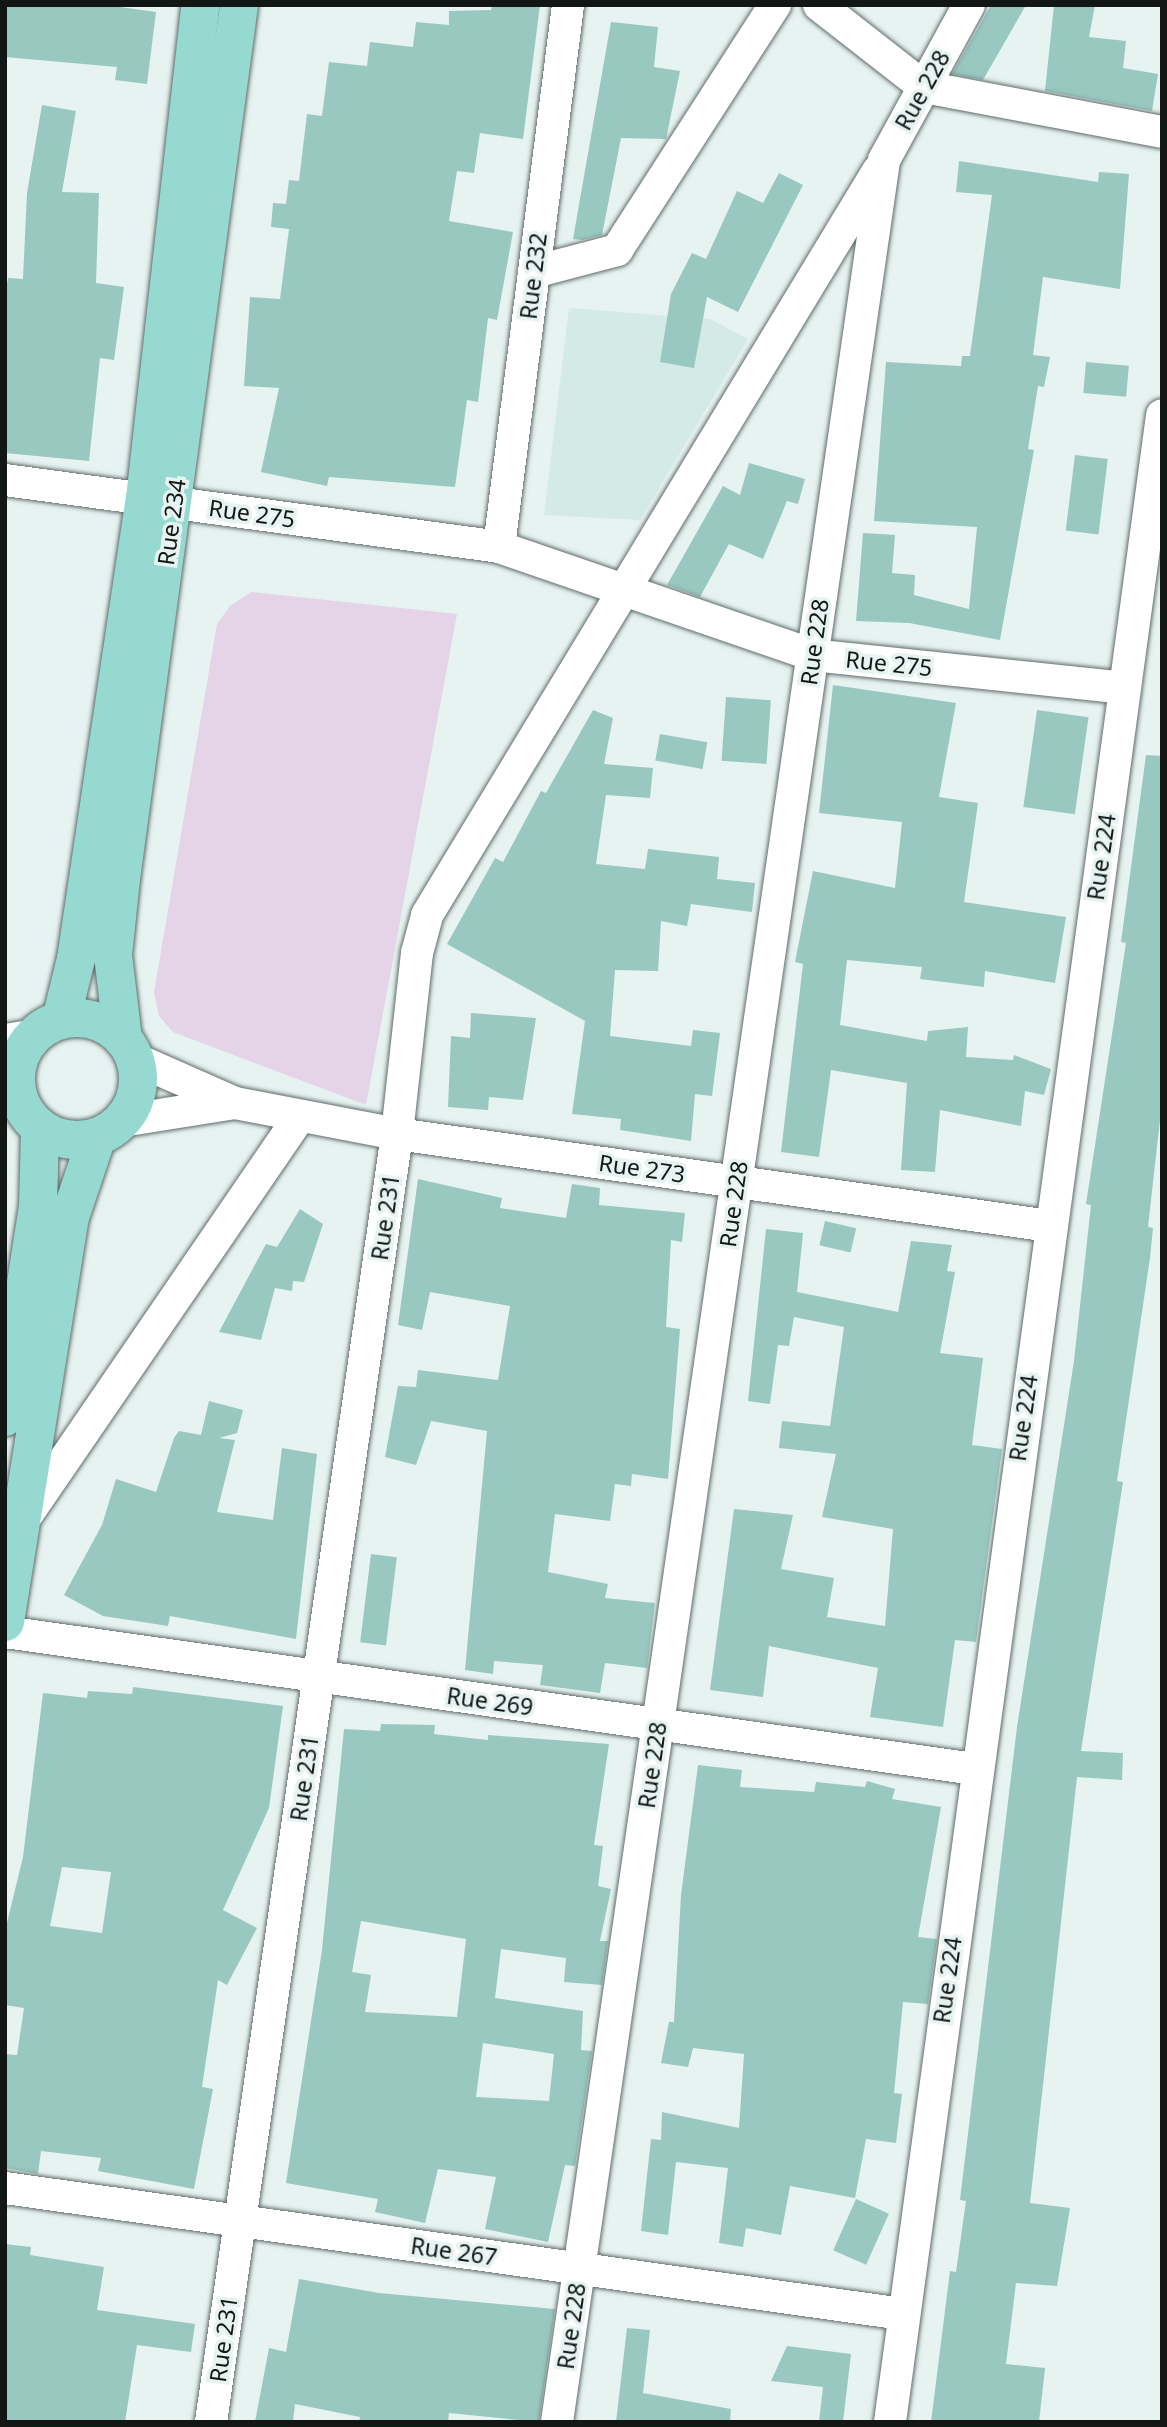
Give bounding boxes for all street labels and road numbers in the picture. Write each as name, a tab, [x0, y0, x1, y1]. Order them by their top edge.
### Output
street label: Rue 228	[889, 45, 955, 135]
street label: Rue 232	[514, 231, 552, 321]
street label: Rue 234	[151, 477, 191, 567]
street label: Rue 275	[207, 493, 297, 533]
street label: Rue 228	[794, 597, 834, 687]
street label: Rue 275	[844, 645, 934, 681]
street label: Rue 224	[1081, 812, 1121, 902]
street label: Rue 273	[597, 1148, 687, 1188]
street label: Rue 228	[713, 1159, 753, 1249]
street label: Rue 231	[365, 1172, 405, 1262]
street label: Rue 224	[1003, 1373, 1043, 1463]
street label: Rue 269	[445, 1681, 535, 1721]
street label: Rue 228	[632, 1720, 672, 1810]
street label: Rue 231	[284, 1733, 324, 1823]
street label: Rue 224	[927, 1935, 967, 2025]
street label: Rue 267	[409, 2231, 499, 2271]
street label: Rue 228	[551, 2281, 591, 2371]
street label: Rue 231	[203, 2294, 243, 2384]

